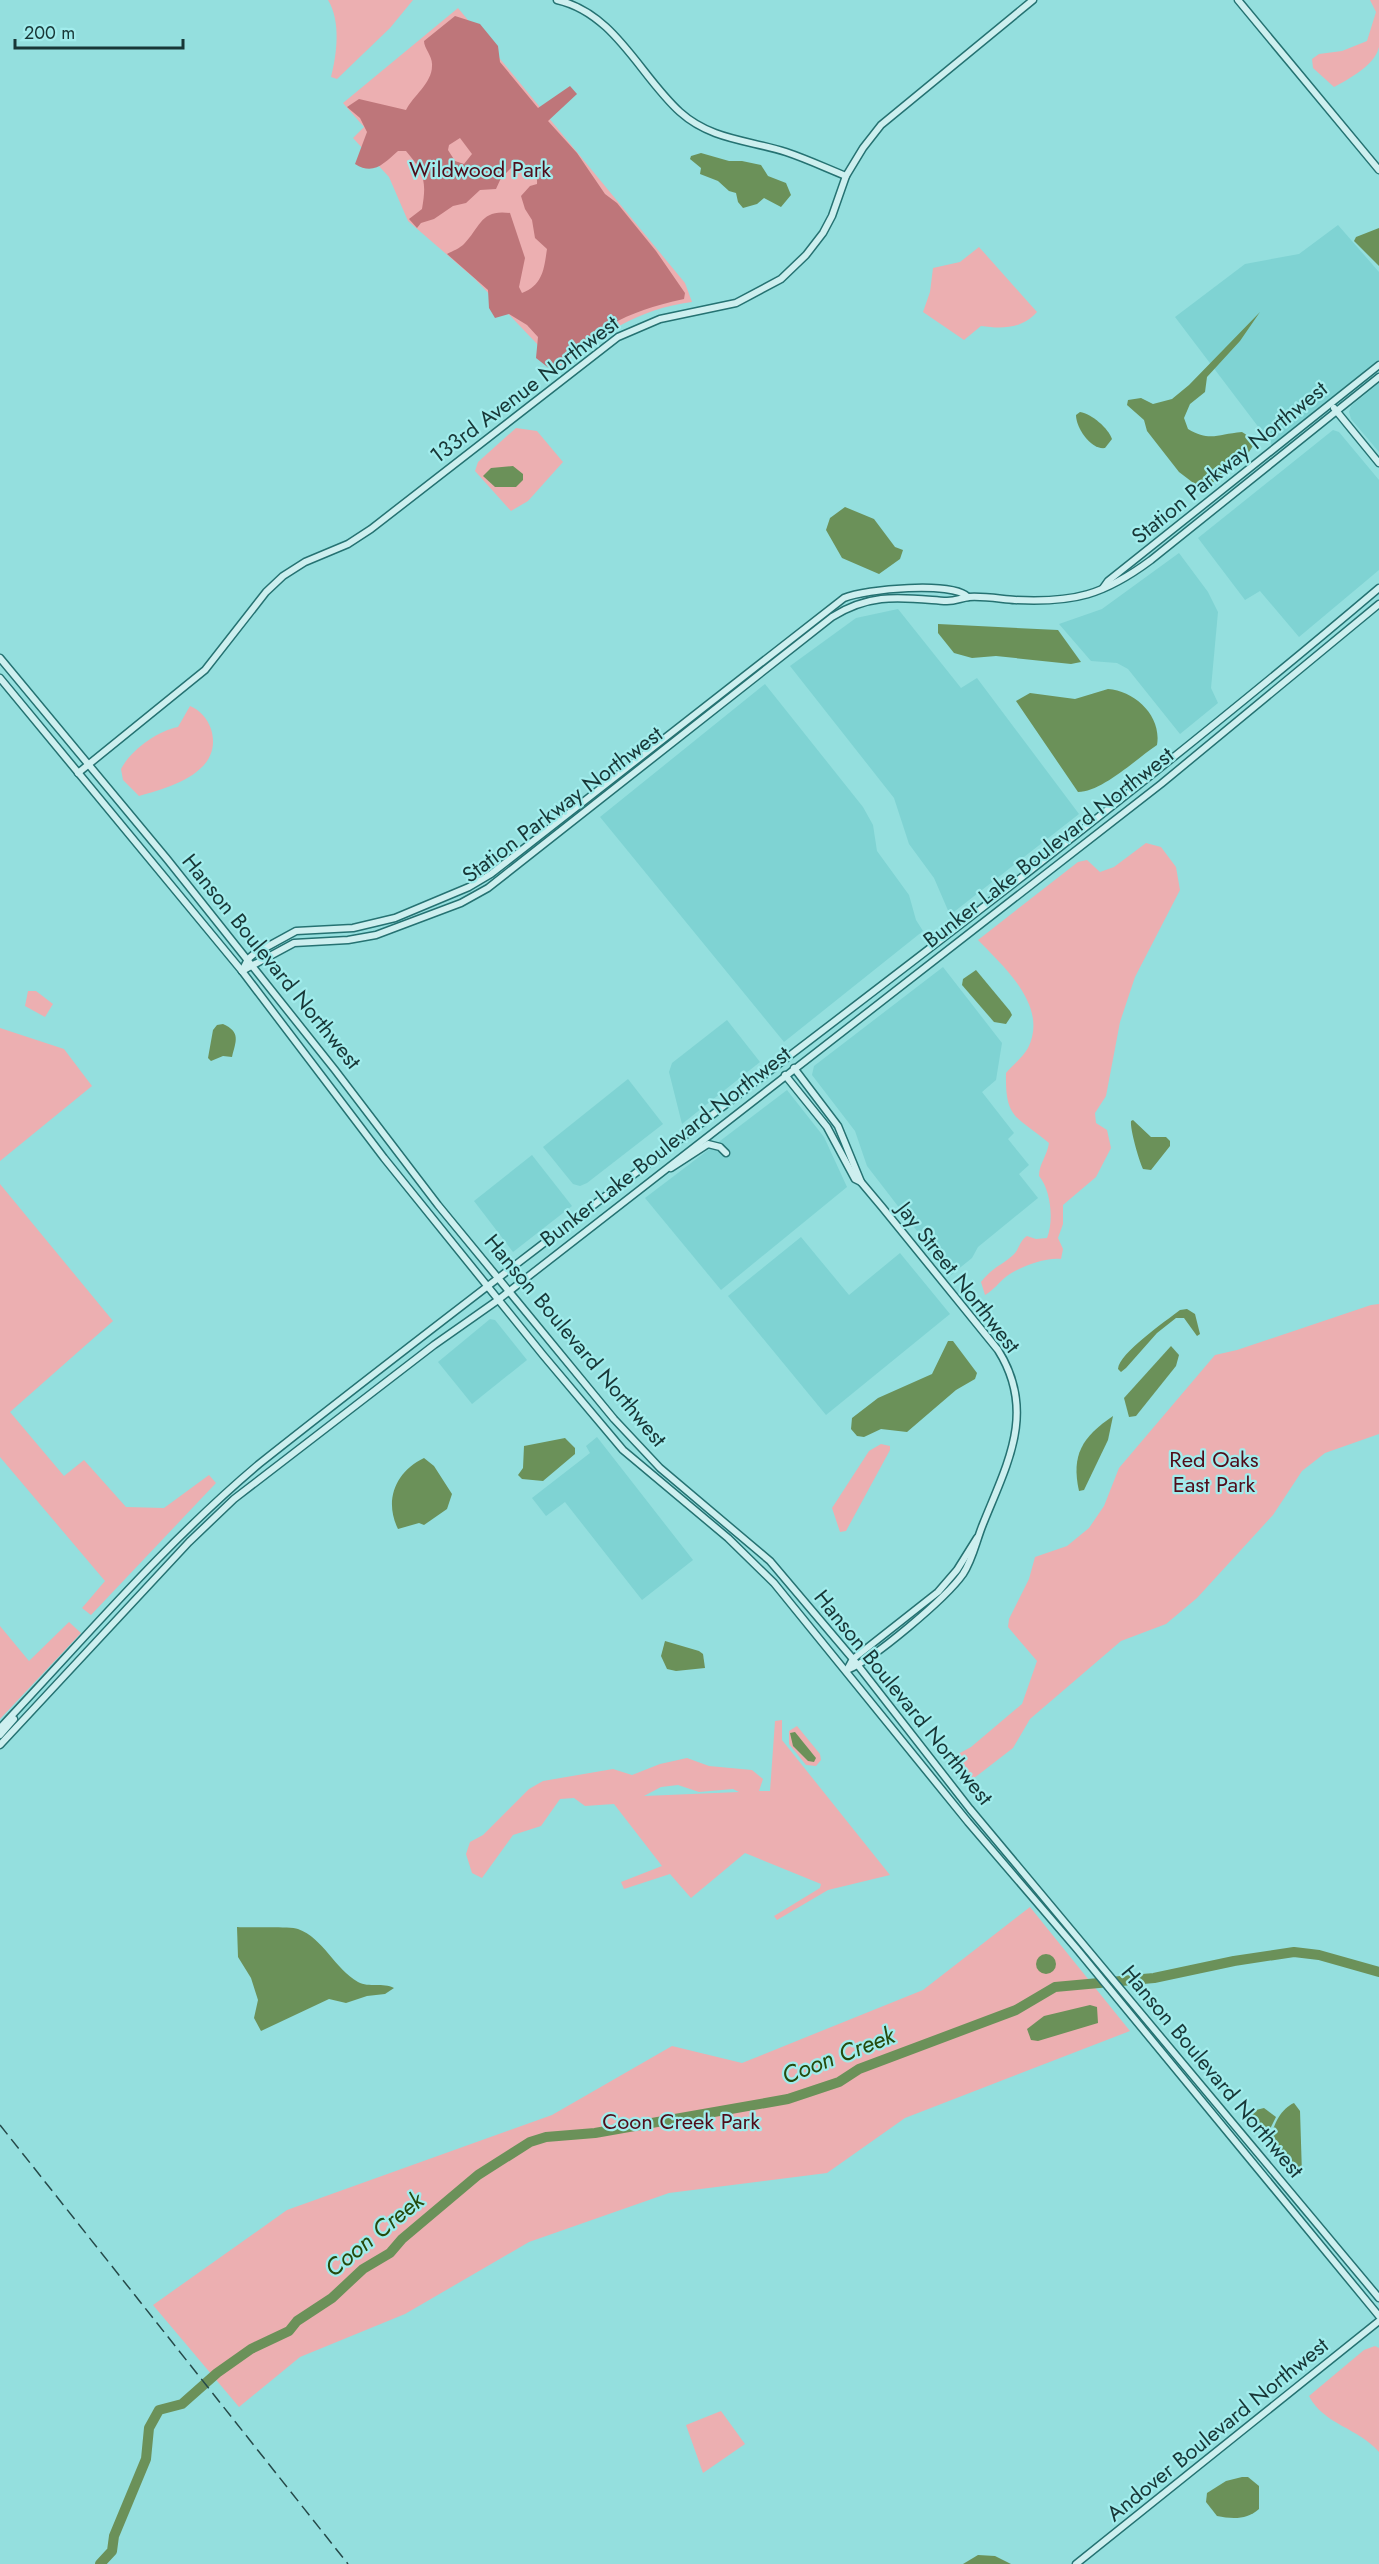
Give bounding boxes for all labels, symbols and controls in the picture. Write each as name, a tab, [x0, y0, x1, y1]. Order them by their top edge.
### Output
scale bar	[15, 12, 183, 50]
text: 200 m	[24, 20, 75, 46]
park label: Wildwood Park	[409, 153, 551, 185]
street label: 133rd Avenue Northwest	[423, 307, 626, 471]
street label: Station Parkway Northwest	[1124, 372, 1334, 551]
street label: Station Parkway Northwest	[455, 717, 670, 890]
street label: Bunker Lake Boulevard Northwest	[916, 738, 1181, 955]
street label: Hanson Boulevard Northwest	[175, 846, 370, 1076]
street label: Bunker Lake Boulevard Northwest	[533, 1037, 798, 1254]
street label: Jay Street Northwest	[888, 1192, 1029, 1360]
street label: Hanson Boulevard Northwest	[477, 1227, 675, 1454]
park label: Red Oaks East Park	[1169, 1443, 1259, 1500]
street label: Hanson Boulevard Northwest	[807, 1582, 1002, 1812]
street label: Hanson Boulevard Northwest	[1114, 1958, 1312, 2185]
water label: Coon Creek	[776, 2017, 901, 2093]
park label: Coon Creek Park	[602, 2105, 760, 2137]
water label: Coon Creek	[317, 2182, 432, 2285]
street label: Andover Boulevard Northwest	[1099, 2329, 1335, 2529]

